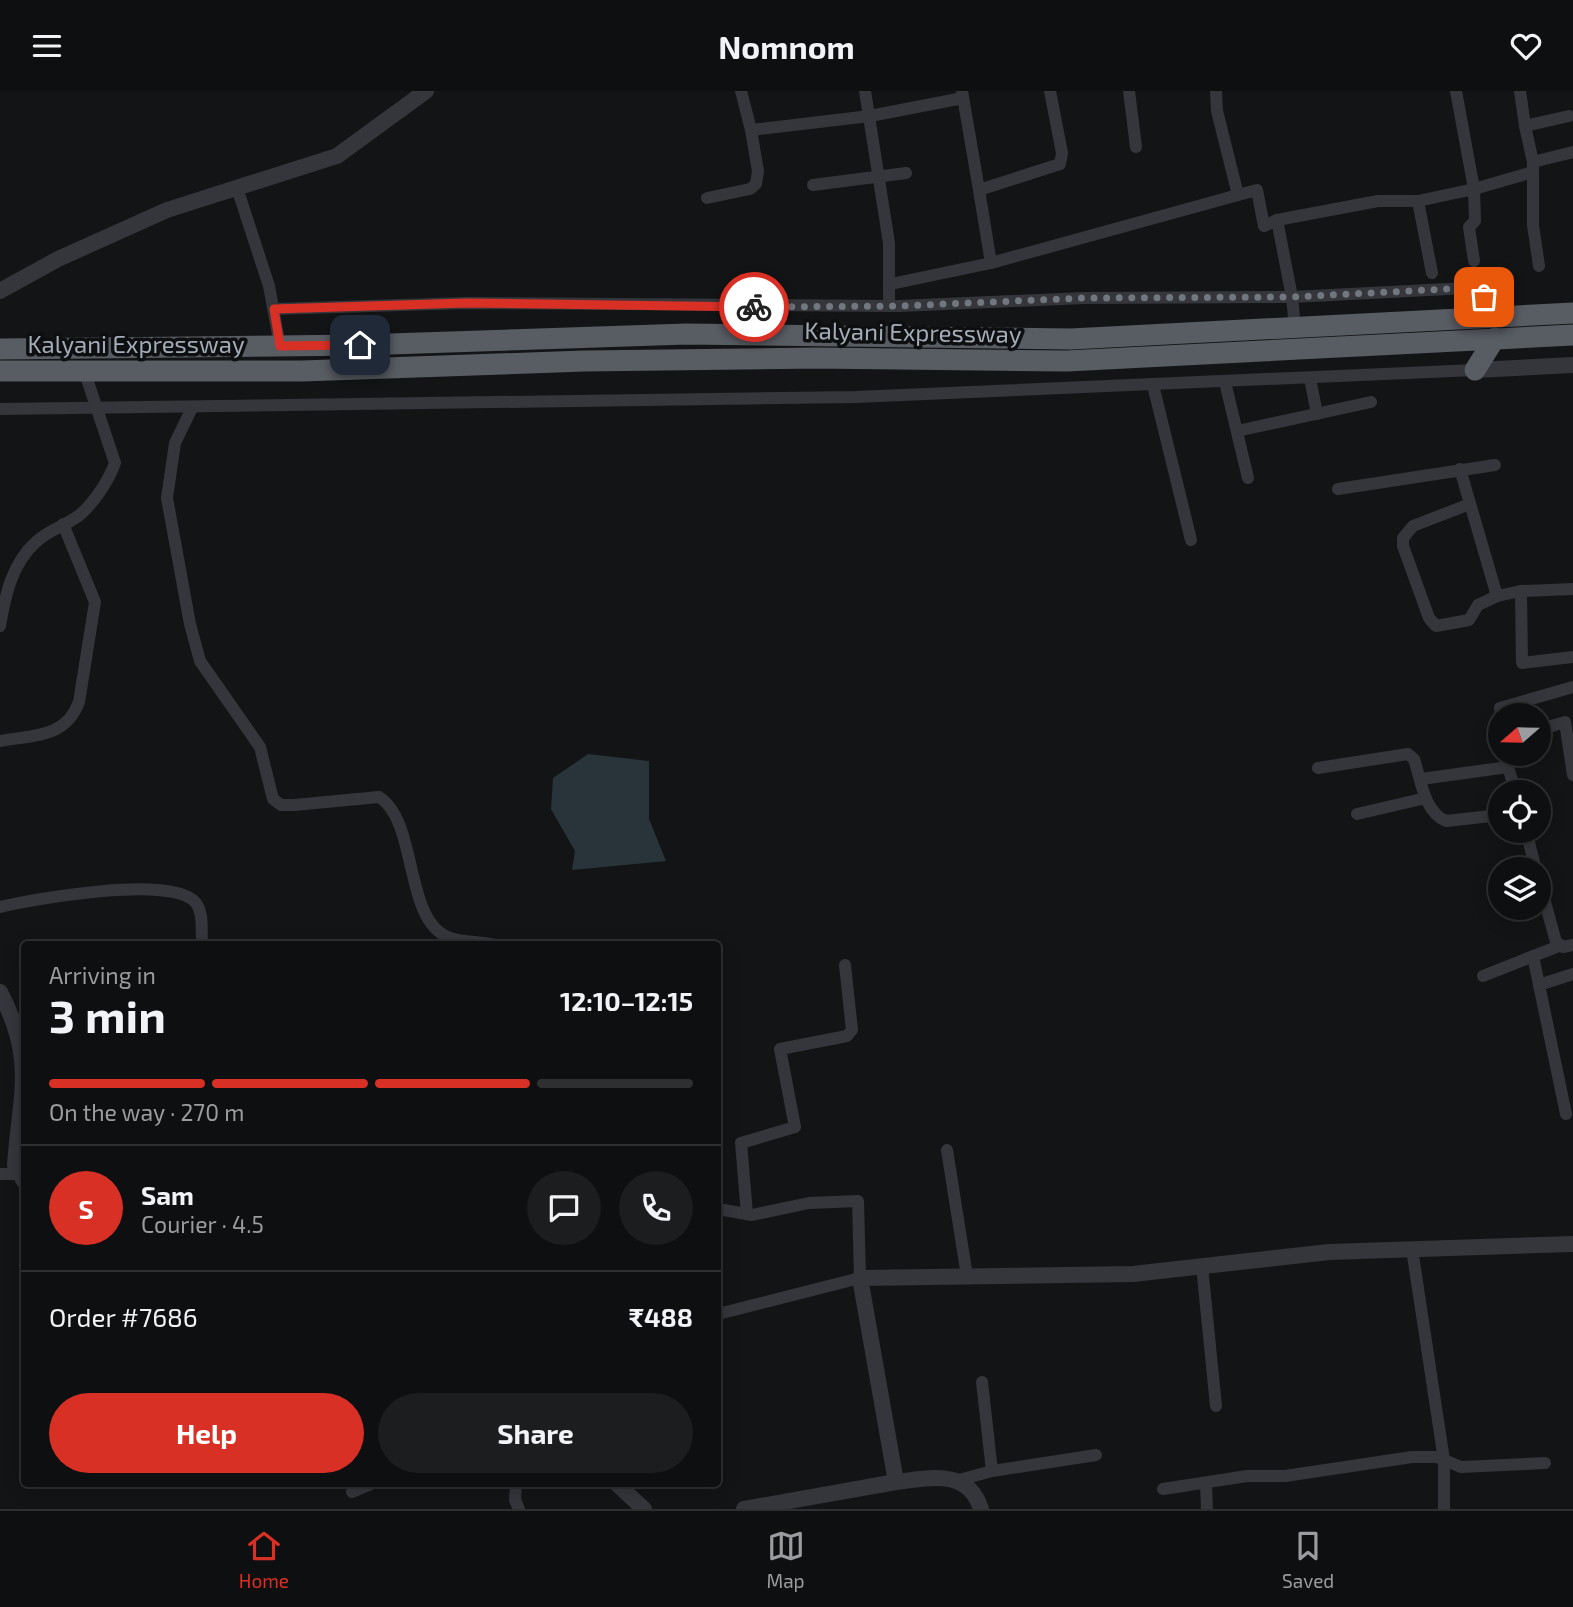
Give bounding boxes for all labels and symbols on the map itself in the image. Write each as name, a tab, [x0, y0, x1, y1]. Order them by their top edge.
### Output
pin	[1454, 267, 1514, 327]
courier	[719, 272, 789, 342]
pin	[330, 315, 390, 375]
street label: Kalyani Expressway	[804, 315, 1022, 348]
street label: Kalyani Expressway	[27, 329, 245, 358]
north arrow	[1488, 703, 1550, 767]

